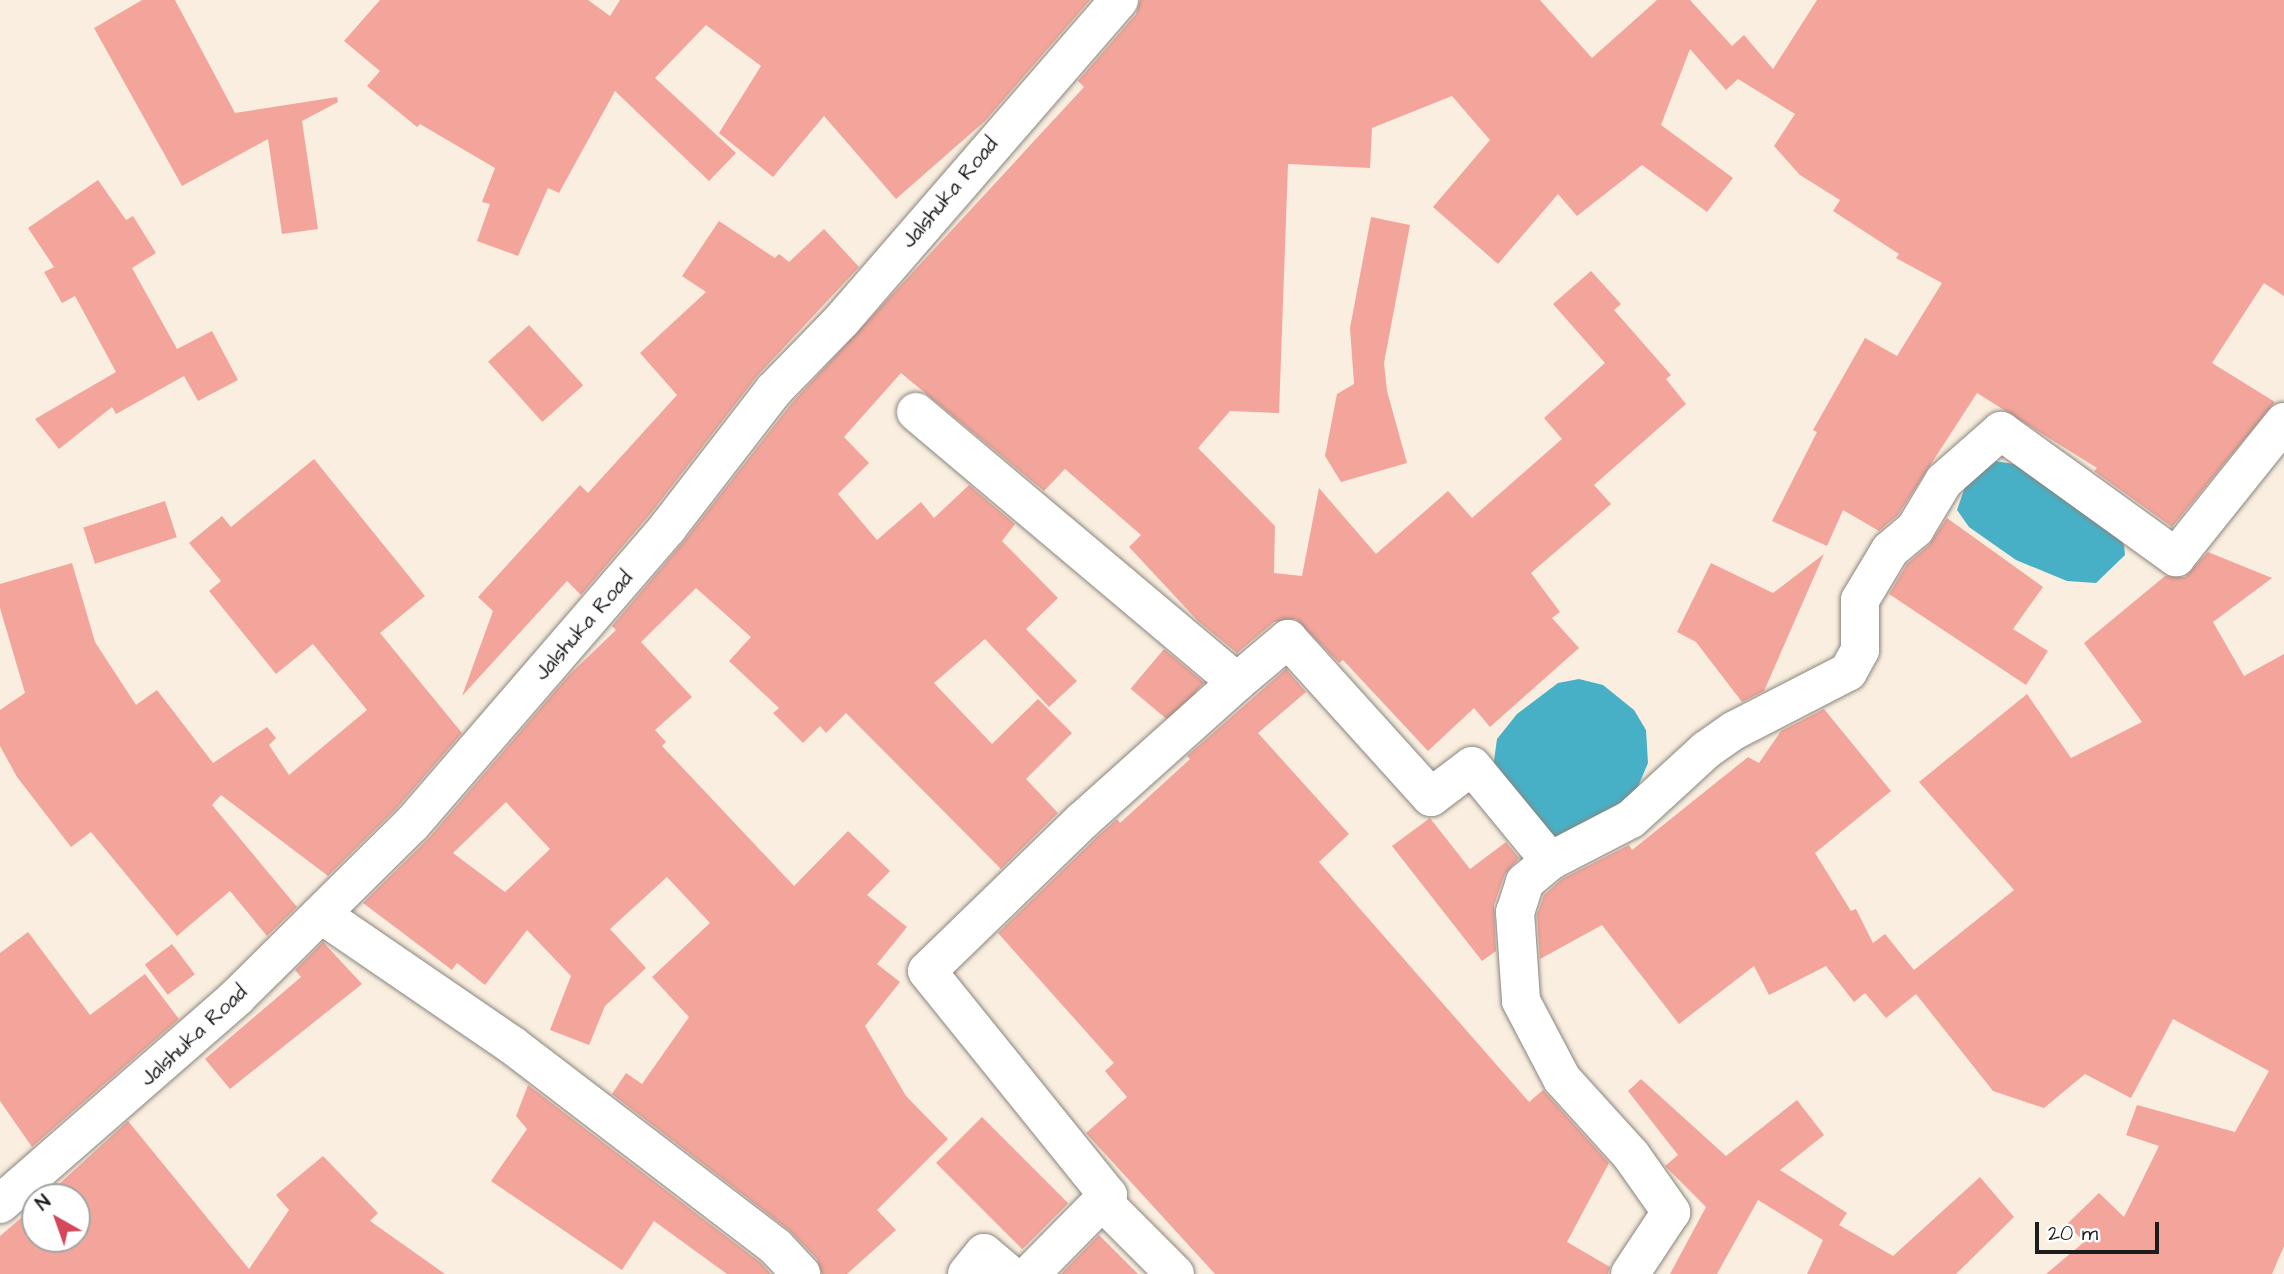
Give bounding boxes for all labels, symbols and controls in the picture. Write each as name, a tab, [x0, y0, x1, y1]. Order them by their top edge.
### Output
street label: Jalshuka Road	[896, 132, 1004, 254]
street label: Jalshuka Road	[530, 566, 638, 686]
street label: Jalshuka Road	[135, 980, 253, 1092]
north arrow	[21, 1183, 91, 1253]
text: N	[30, 1189, 57, 1217]
scale bar	[2039, 1208, 2163, 1252]
text: 20 m	[2048, 1219, 2098, 1248]

